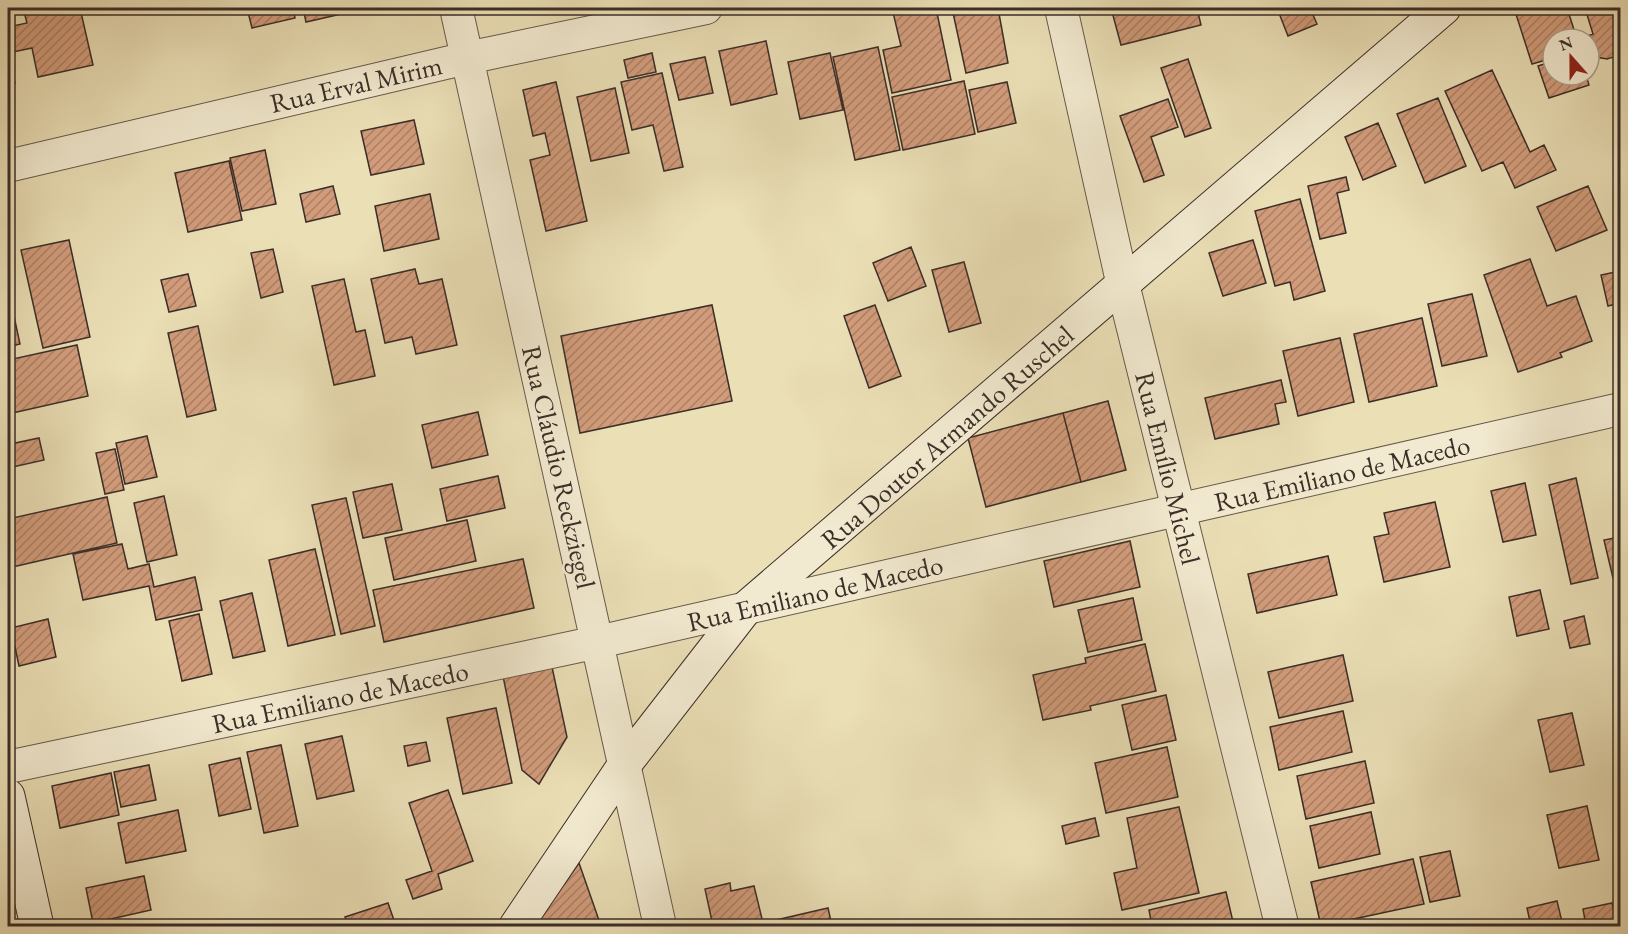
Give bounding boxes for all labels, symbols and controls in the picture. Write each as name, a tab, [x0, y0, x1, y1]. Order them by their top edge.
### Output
north arrow	[1541, 27, 1601, 87]
text: N	[1556, 31, 1576, 56]
street label: Rua Erval Mirim	[267, 47, 445, 121]
street label: Rua Doutor Armando Ruschel	[813, 317, 1081, 557]
street label: Rua Cláudio Reckziegel	[514, 342, 604, 592]
street label: Rua Emílio Michel	[1127, 368, 1209, 568]
street label: Rua Emiliano de Macedo	[1211, 427, 1473, 519]
street label: Rua Emiliano de Macedo	[684, 547, 946, 639]
street label: Rua Emiliano de Macedo	[209, 653, 471, 741]

